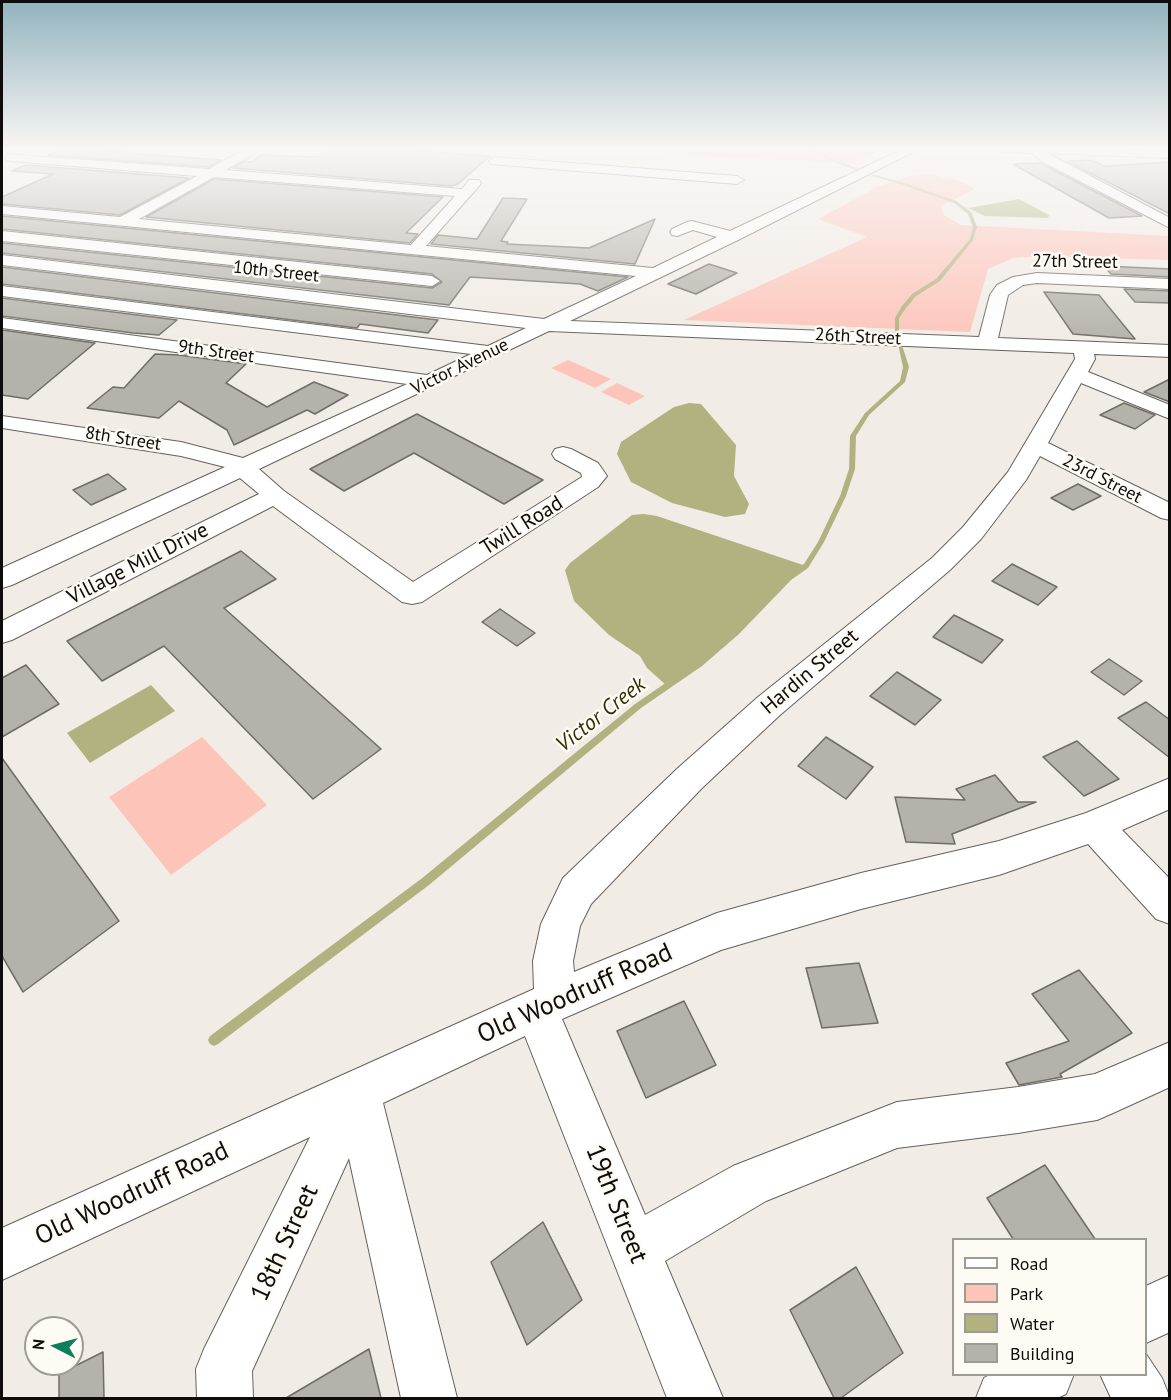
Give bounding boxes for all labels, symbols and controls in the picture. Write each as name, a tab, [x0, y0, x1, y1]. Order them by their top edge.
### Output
street label: 27th Street	[1032, 250, 1118, 274]
street label: 10th Street	[232, 257, 320, 287]
street label: 26th Street	[814, 324, 902, 350]
street label: Victor Avenue	[408, 334, 512, 400]
street label: 9th Street	[177, 336, 255, 368]
street label: 8th Street	[84, 422, 162, 456]
street label: 23rd Street	[1059, 450, 1145, 508]
street label: Twill Road	[476, 491, 568, 561]
street label: Village Mill Drive	[63, 518, 213, 610]
street label: Hardin Street	[756, 624, 864, 720]
water label: Victor Creek	[551, 672, 651, 758]
street label: Old Woodruff Road	[473, 937, 677, 1051]
street label: Old Woodruff Road	[30, 1135, 234, 1253]
street label: 19th Street	[578, 1140, 654, 1268]
street label: 18th Street	[245, 1180, 325, 1306]
legend	[952, 1238, 1147, 1376]
text: Road	[1010, 1252, 1048, 1275]
text: Park	[1010, 1282, 1043, 1305]
text: Water	[1010, 1312, 1054, 1335]
north arrow	[24, 1316, 84, 1376]
text: N	[28, 1338, 49, 1351]
text: Building	[1010, 1342, 1074, 1365]

